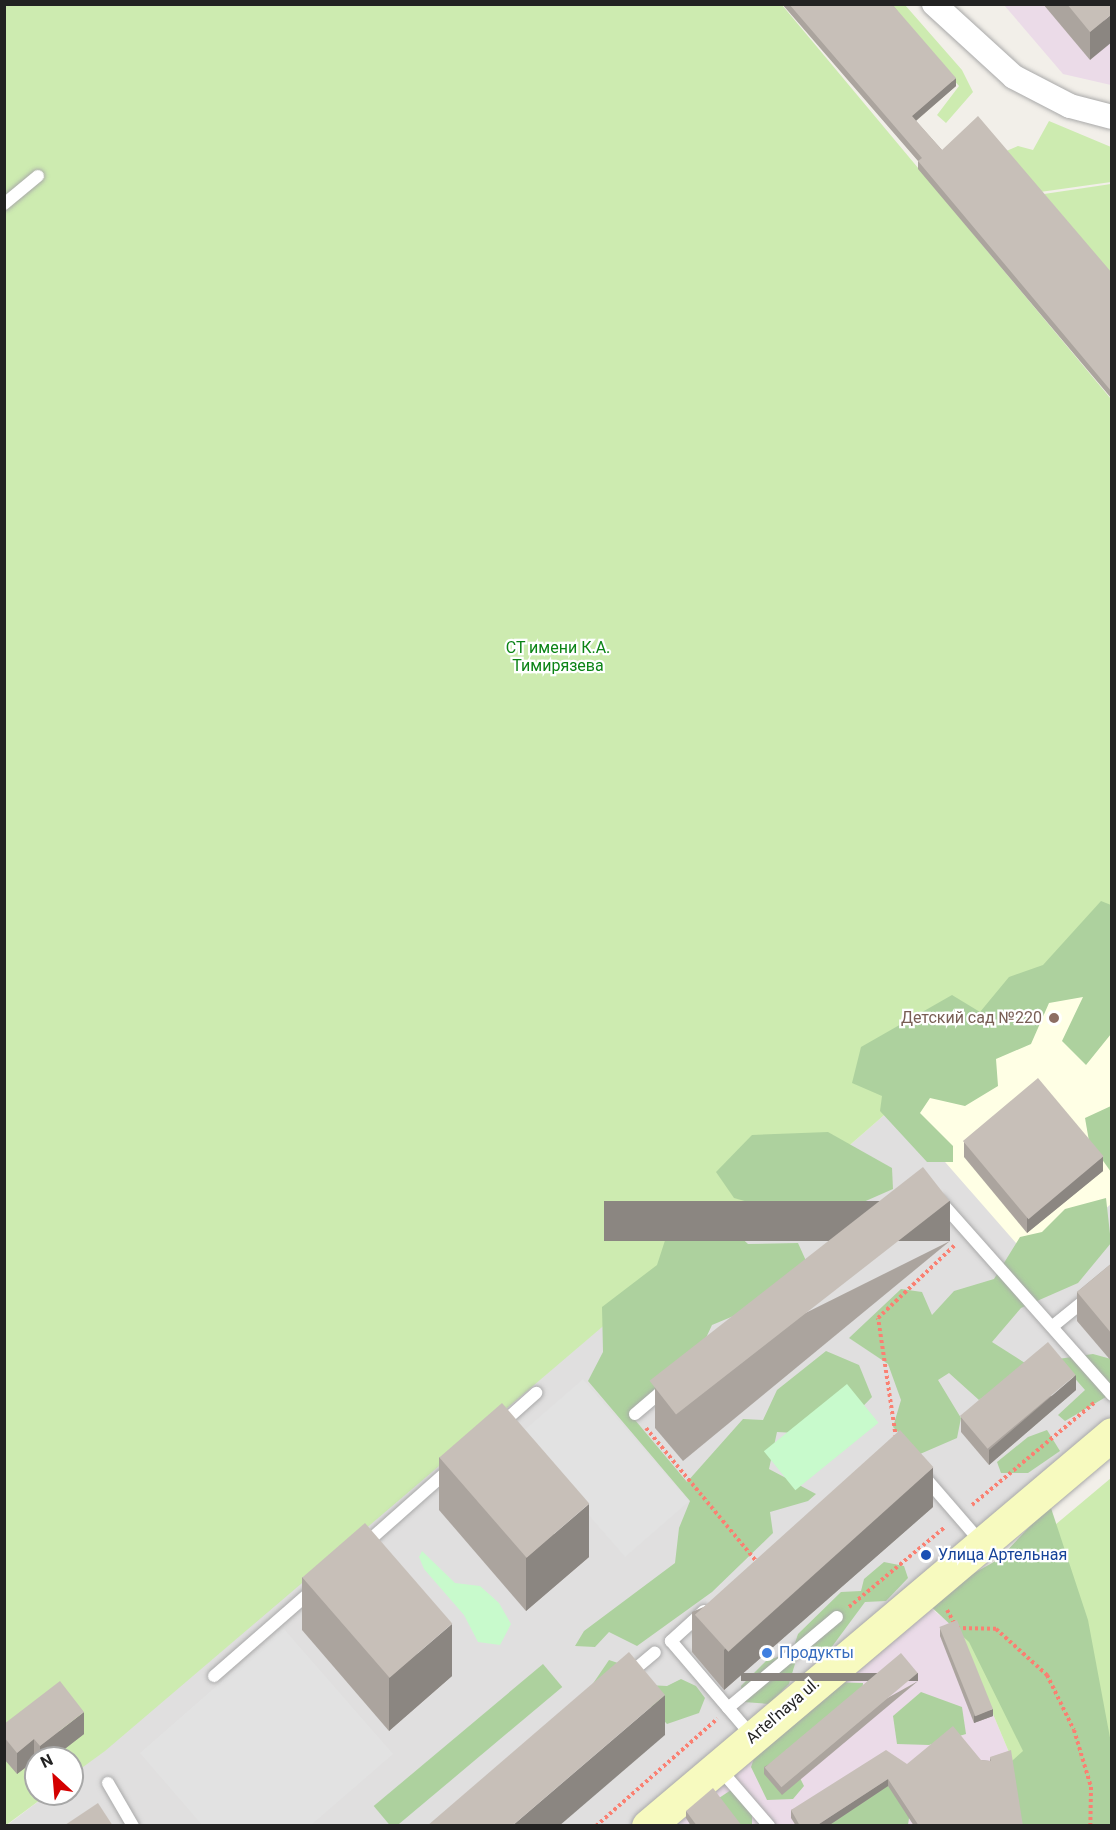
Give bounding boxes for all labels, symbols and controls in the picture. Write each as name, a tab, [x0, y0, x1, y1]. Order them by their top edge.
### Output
park label: СТ имени К.А. Тимирязева	[506, 638, 610, 676]
place label: Детский сад №220	[901, 1008, 1042, 1028]
marker: Детский сад №220	[1047, 1011, 1061, 1025]
place label: Улица Артельная	[938, 1545, 1067, 1565]
marker: Улица Артельная	[919, 1548, 933, 1562]
place label: Продукты	[779, 1643, 854, 1663]
marker: Продукты	[760, 1646, 774, 1660]
street label: Artel'naya ul.	[742, 1674, 824, 1748]
north arrow	[24, 1746, 84, 1806]
text: N	[38, 1750, 56, 1772]

